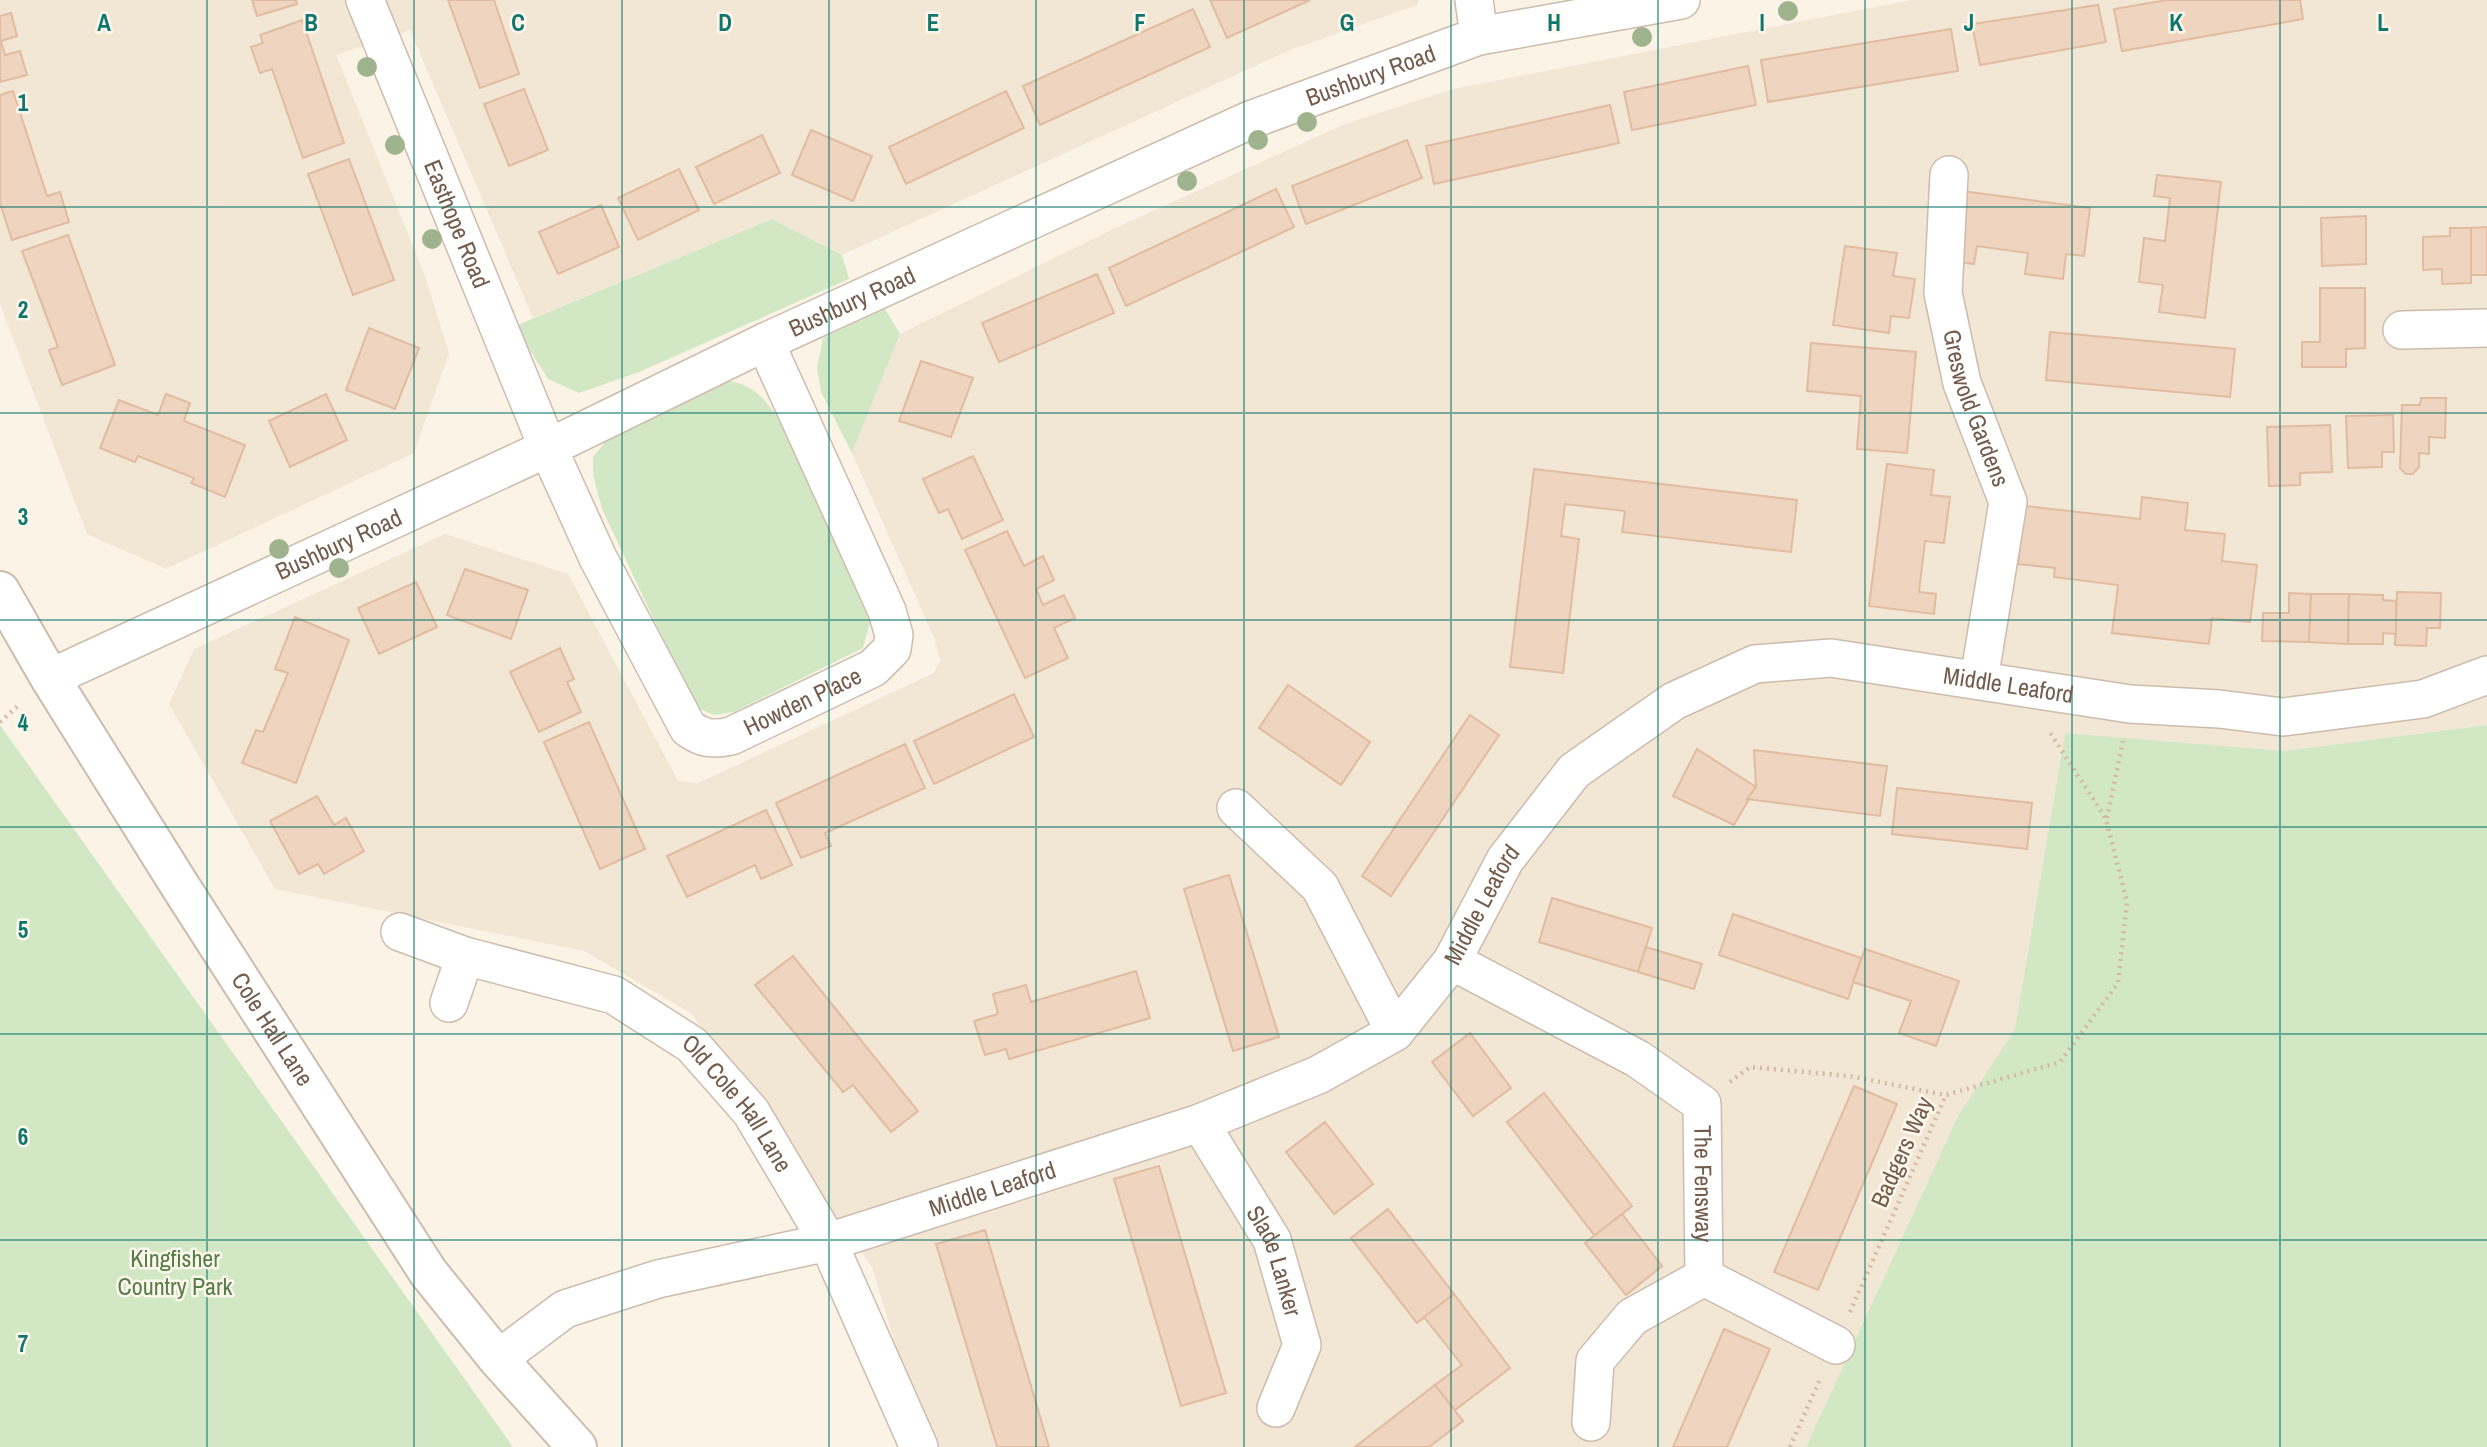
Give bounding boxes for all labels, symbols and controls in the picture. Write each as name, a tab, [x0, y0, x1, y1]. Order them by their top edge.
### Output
text: A	[97, 7, 111, 38]
text: B	[304, 7, 318, 38]
text: C	[511, 7, 525, 38]
text: D	[718, 7, 732, 38]
text: E	[927, 7, 939, 38]
text: F	[1134, 7, 1146, 38]
text: G	[1340, 7, 1354, 38]
text: H	[1547, 7, 1561, 38]
text: I	[1759, 7, 1765, 38]
text: J	[1964, 7, 1974, 38]
text: K	[2169, 7, 2183, 38]
text: L	[2377, 7, 2389, 38]
street label: Bushbury Road	[1301, 36, 1440, 113]
text: 1	[18, 87, 29, 118]
street label: Easthope Road	[417, 155, 498, 293]
street label: Bushbury Road	[783, 258, 920, 344]
text: 2	[18, 294, 28, 325]
street label: Greswold Gardens	[1936, 326, 2018, 491]
text: 3	[18, 501, 28, 532]
street label: Bushbury Road	[270, 501, 407, 587]
street label: Middle Leaford	[1941, 658, 2076, 710]
street label: Howden Place	[738, 659, 866, 743]
text: 4	[18, 707, 29, 738]
street label: Middle Leaford	[1436, 838, 1526, 970]
text: 5	[18, 914, 28, 945]
street label: Cole Hall Lane	[225, 966, 321, 1092]
street label: Old Cole Hall Lane	[677, 1026, 800, 1178]
street label: Badgers Way	[1863, 1091, 1940, 1212]
text: 6	[18, 1121, 28, 1152]
street label: The Fensway	[1687, 1125, 1721, 1242]
street label: Middle Leaford	[925, 1153, 1060, 1224]
street label: Slade Lanker	[1240, 1199, 1310, 1320]
park label: Kingfisher Country Park	[118, 1242, 233, 1302]
text: 7	[18, 1328, 28, 1359]

